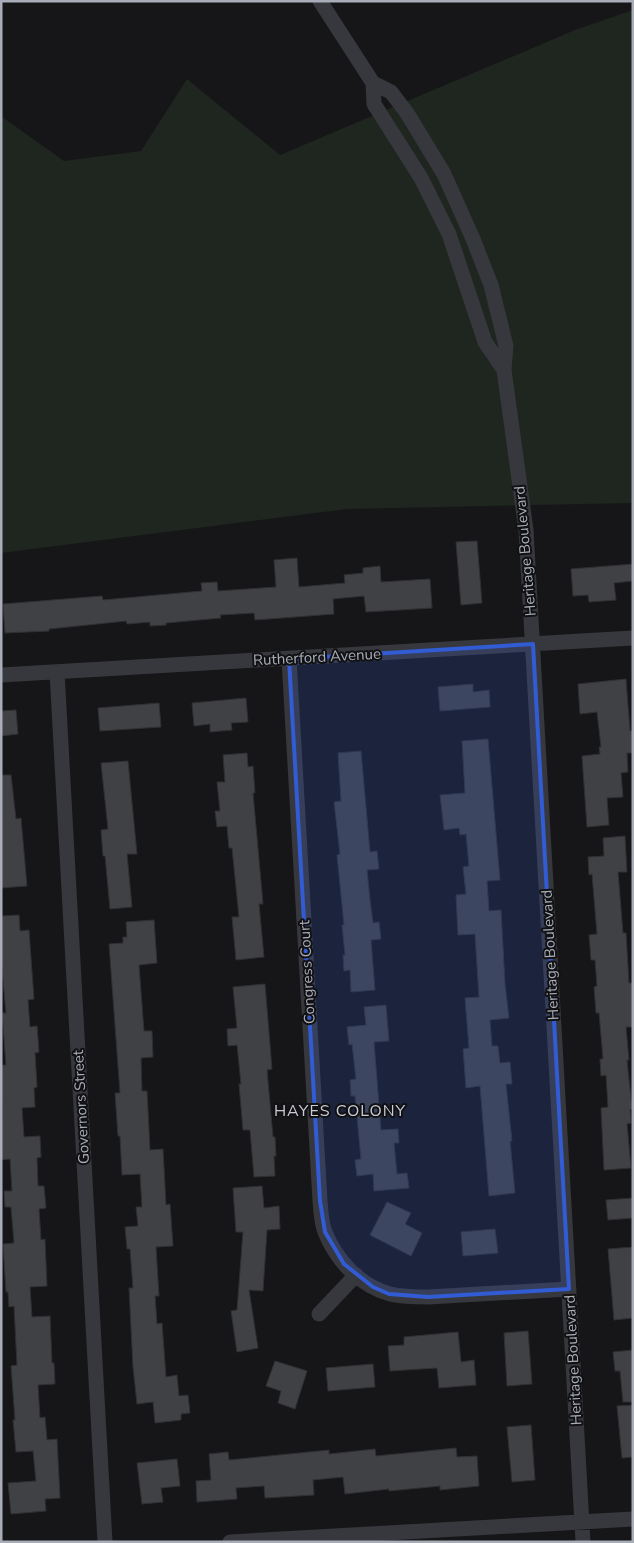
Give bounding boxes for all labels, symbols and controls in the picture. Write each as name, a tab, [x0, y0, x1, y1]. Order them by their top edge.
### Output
street label: Heritage Boulevard	[509, 485, 541, 617]
street label: Rutherford Avenue	[253, 644, 381, 670]
street label: Heritage Boulevard	[537, 889, 563, 1021]
street label: Congress Court	[294, 919, 320, 1025]
street label: Governors Street	[68, 1049, 94, 1165]
district label: HAYES COLONY	[274, 1100, 406, 1122]
street label: Heritage Boulevard	[560, 1294, 586, 1426]

